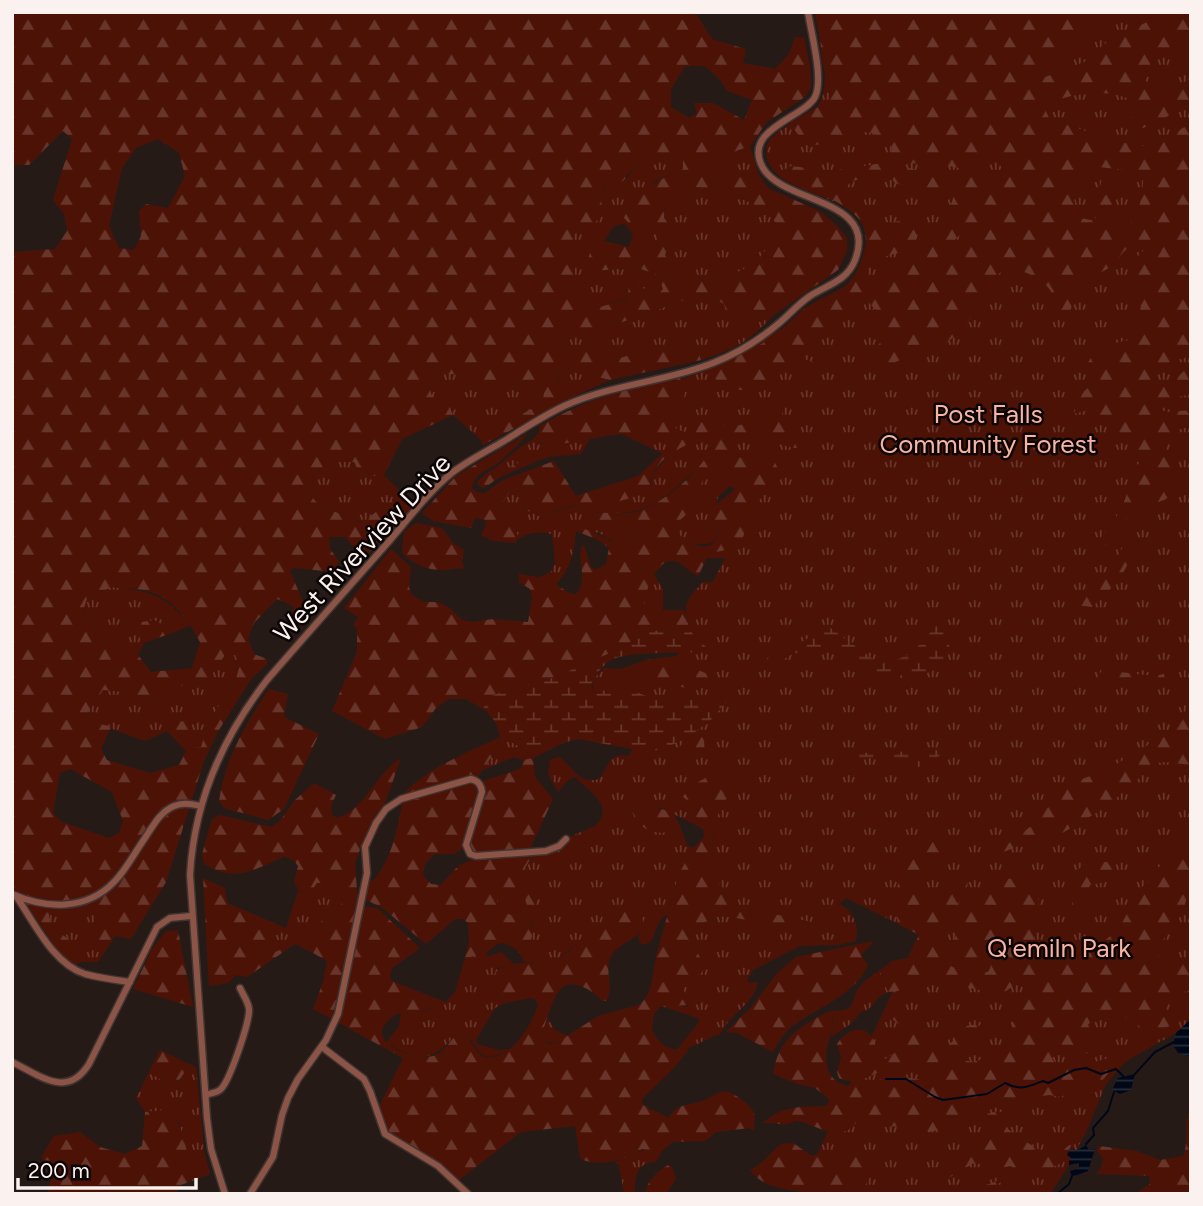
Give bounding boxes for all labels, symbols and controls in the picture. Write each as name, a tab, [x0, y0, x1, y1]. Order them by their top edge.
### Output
park label: Post Falls Community Forest	[879, 398, 1097, 460]
street label: West Riverview Drive	[267, 447, 457, 649]
park label: Q'emiln Park	[987, 932, 1131, 964]
scale bar	[18, 1146, 196, 1190]
text: 200 m	[28, 1158, 90, 1183]

